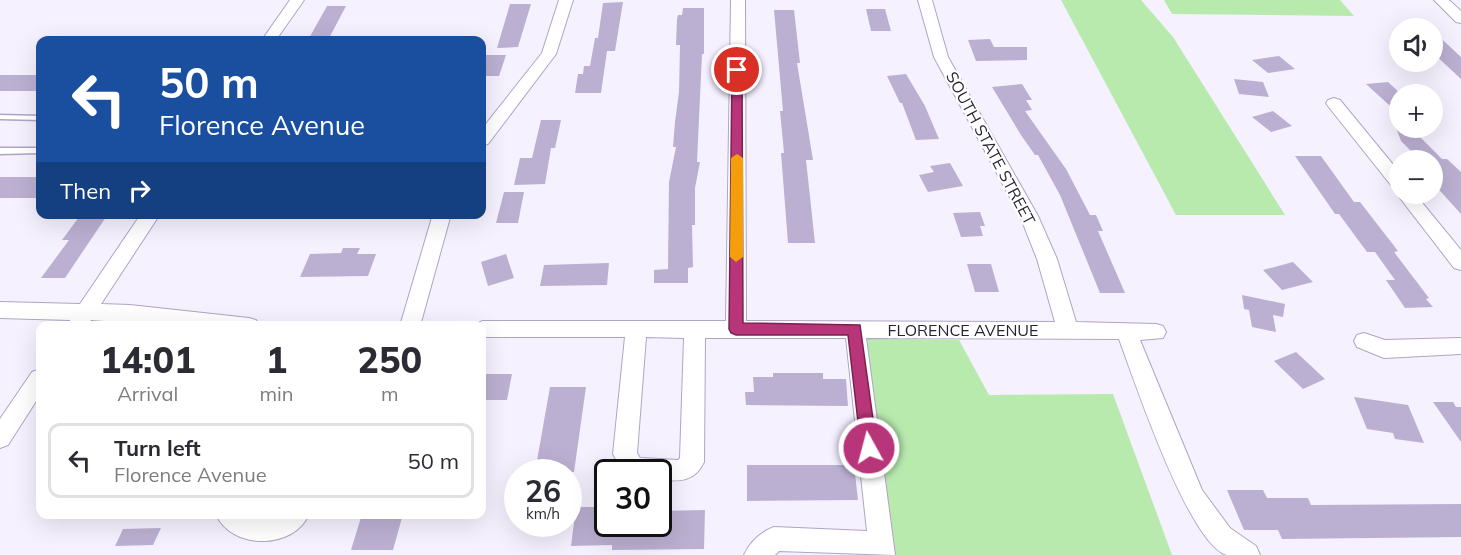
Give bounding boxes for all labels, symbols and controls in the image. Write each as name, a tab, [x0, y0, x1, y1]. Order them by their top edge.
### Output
map controls	[1389, 18, 1443, 204]
button: sound	[1389, 18, 1443, 72]
pin	[711, 44, 762, 95]
icon: arrive	[720, 53, 753, 86]
text: 50 m	[159, 56, 259, 109]
icon: left	[60, 60, 138, 138]
street label: SOUTH STATE STREET	[942, 68, 1040, 228]
button: +	[1389, 84, 1443, 138]
text: Florence Avenue	[159, 108, 365, 142]
button: −	[1389, 150, 1443, 204]
icon: right	[123, 174, 156, 207]
text: Then	[60, 177, 111, 205]
street label: FLORENCE AVENUE	[888, 320, 1038, 340]
text: 14:01	[100, 337, 196, 382]
text: 1	[266, 337, 287, 382]
text: 250	[357, 337, 422, 382]
text: Arrival	[117, 381, 178, 406]
text: min	[259, 381, 294, 406]
text: m	[381, 381, 399, 406]
position arrow	[837, 416, 901, 480]
text: Turn left	[114, 434, 201, 462]
icon: left	[63, 444, 96, 477]
text: 50 m	[408, 447, 459, 475]
speed limit sign: 30	[594, 459, 672, 537]
text: Florence Avenue	[114, 462, 267, 487]
text: 26	[525, 472, 561, 510]
text: km/h	[526, 504, 560, 523]

